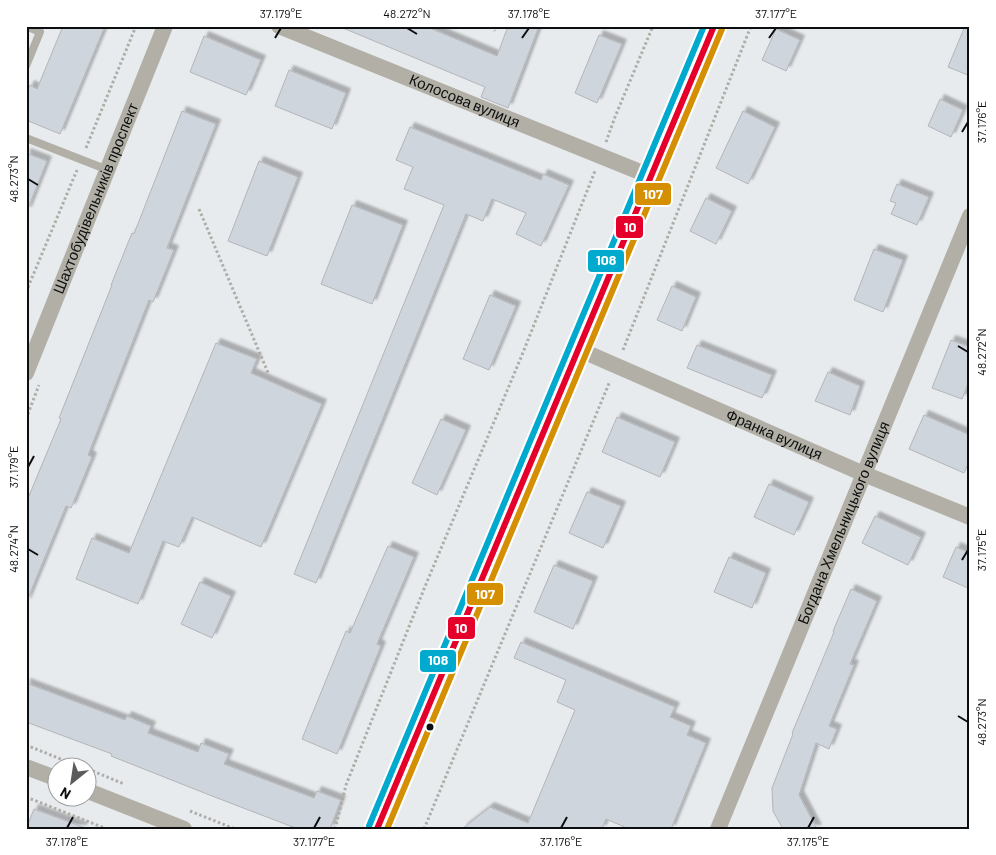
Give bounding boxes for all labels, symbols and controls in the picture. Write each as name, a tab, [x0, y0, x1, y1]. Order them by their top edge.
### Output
text: 37.179°E	[260, 6, 302, 20]
text: 48.272°N	[383, 6, 431, 20]
text: 37.178°E	[508, 6, 550, 20]
text: 37.177°E	[755, 6, 797, 20]
street label: Колосова вулиця	[407, 70, 523, 130]
street label: Шахтобудівельників проспект	[49, 100, 141, 296]
text: 37.176°E	[974, 101, 988, 143]
text: 48.273°N	[6, 155, 20, 203]
line badge: 107	[634, 182, 672, 206]
text: 107	[643, 185, 663, 202]
line badge: 10	[615, 215, 644, 239]
text: 10	[624, 218, 636, 235]
line badge: 108	[587, 249, 625, 273]
text: 108	[596, 251, 617, 268]
text: 48.272°N	[974, 328, 988, 376]
street label: Франка вулиця	[724, 405, 825, 463]
street label: Богдана Хмельницького вулиця	[793, 418, 893, 627]
text: 37.179°E	[6, 446, 20, 488]
text: 48.274°N	[6, 525, 20, 573]
text: 37.175°E	[974, 529, 988, 571]
line badge: 107	[466, 582, 504, 606]
text: 107	[475, 585, 495, 602]
line badge: 10	[447, 616, 476, 640]
text: 10	[455, 619, 467, 636]
line badge: 108	[419, 649, 457, 673]
text: 108	[428, 651, 449, 668]
text: 48.273°N	[974, 698, 988, 746]
unlabelled marker	[425, 722, 435, 732]
north arrow	[48, 758, 98, 808]
text: N	[57, 784, 74, 803]
text: 37.178°E	[46, 834, 88, 848]
text: 37.177°E	[293, 834, 335, 848]
text: 37.176°E	[540, 834, 582, 848]
text: 37.175°E	[787, 834, 829, 848]

